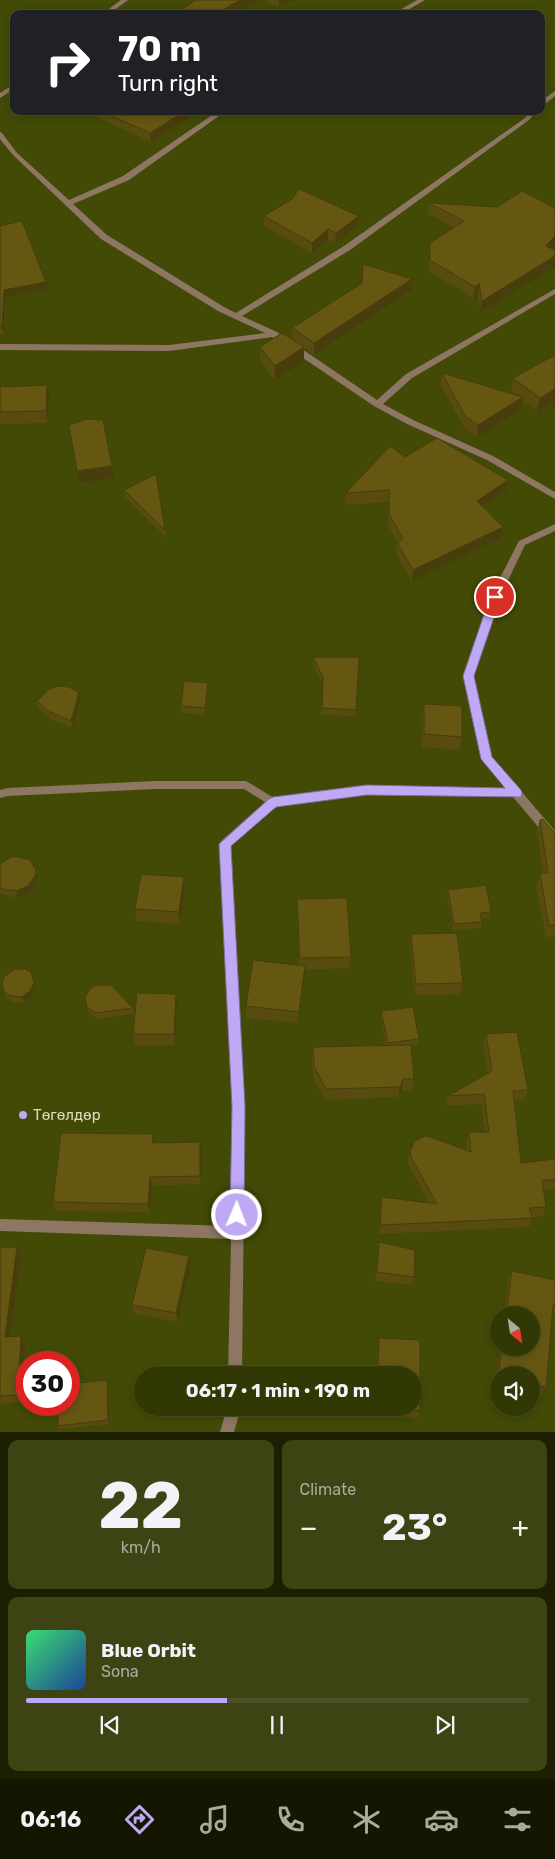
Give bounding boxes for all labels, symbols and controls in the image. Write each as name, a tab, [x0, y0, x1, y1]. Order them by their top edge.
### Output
text: 70 m	[118, 28, 201, 70]
icon: right	[35, 30, 100, 95]
text: Turn right	[118, 70, 218, 97]
pin	[474, 576, 516, 618]
icon: arrive	[481, 583, 509, 611]
place label: Төгөлдөр	[33, 1106, 101, 1124]
marker: Төгөлдөр	[17, 1109, 29, 1121]
position arrow	[210, 1188, 262, 1240]
north arrow	[490, 1306, 540, 1356]
map controls	[490, 1306, 540, 1416]
speed limit sign: 30	[15, 1351, 80, 1416]
button: sound	[490, 1366, 540, 1416]
text: 06:17 · 1 min · 190 m	[186, 1379, 370, 1402]
text: 22	[98, 1467, 183, 1544]
text: Climate	[300, 1480, 356, 1499]
text: 23°	[382, 1504, 447, 1550]
text: −	[300, 1511, 318, 1544]
text: +	[512, 1511, 529, 1544]
text: km/h	[121, 1538, 161, 1557]
text: Blue Orbit	[101, 1639, 196, 1662]
text: Sona	[101, 1662, 139, 1681]
icon: previous	[96, 1711, 124, 1739]
icon: pause	[263, 1711, 291, 1739]
icon: next	[431, 1711, 459, 1739]
icon: directions	[122, 1802, 157, 1837]
icon: music	[197, 1802, 232, 1837]
icon: phone	[273, 1802, 308, 1837]
icon: climate	[349, 1802, 384, 1837]
icon: car	[424, 1802, 459, 1837]
icon: filters	[500, 1802, 535, 1837]
text: 06:16	[20, 1806, 81, 1833]

